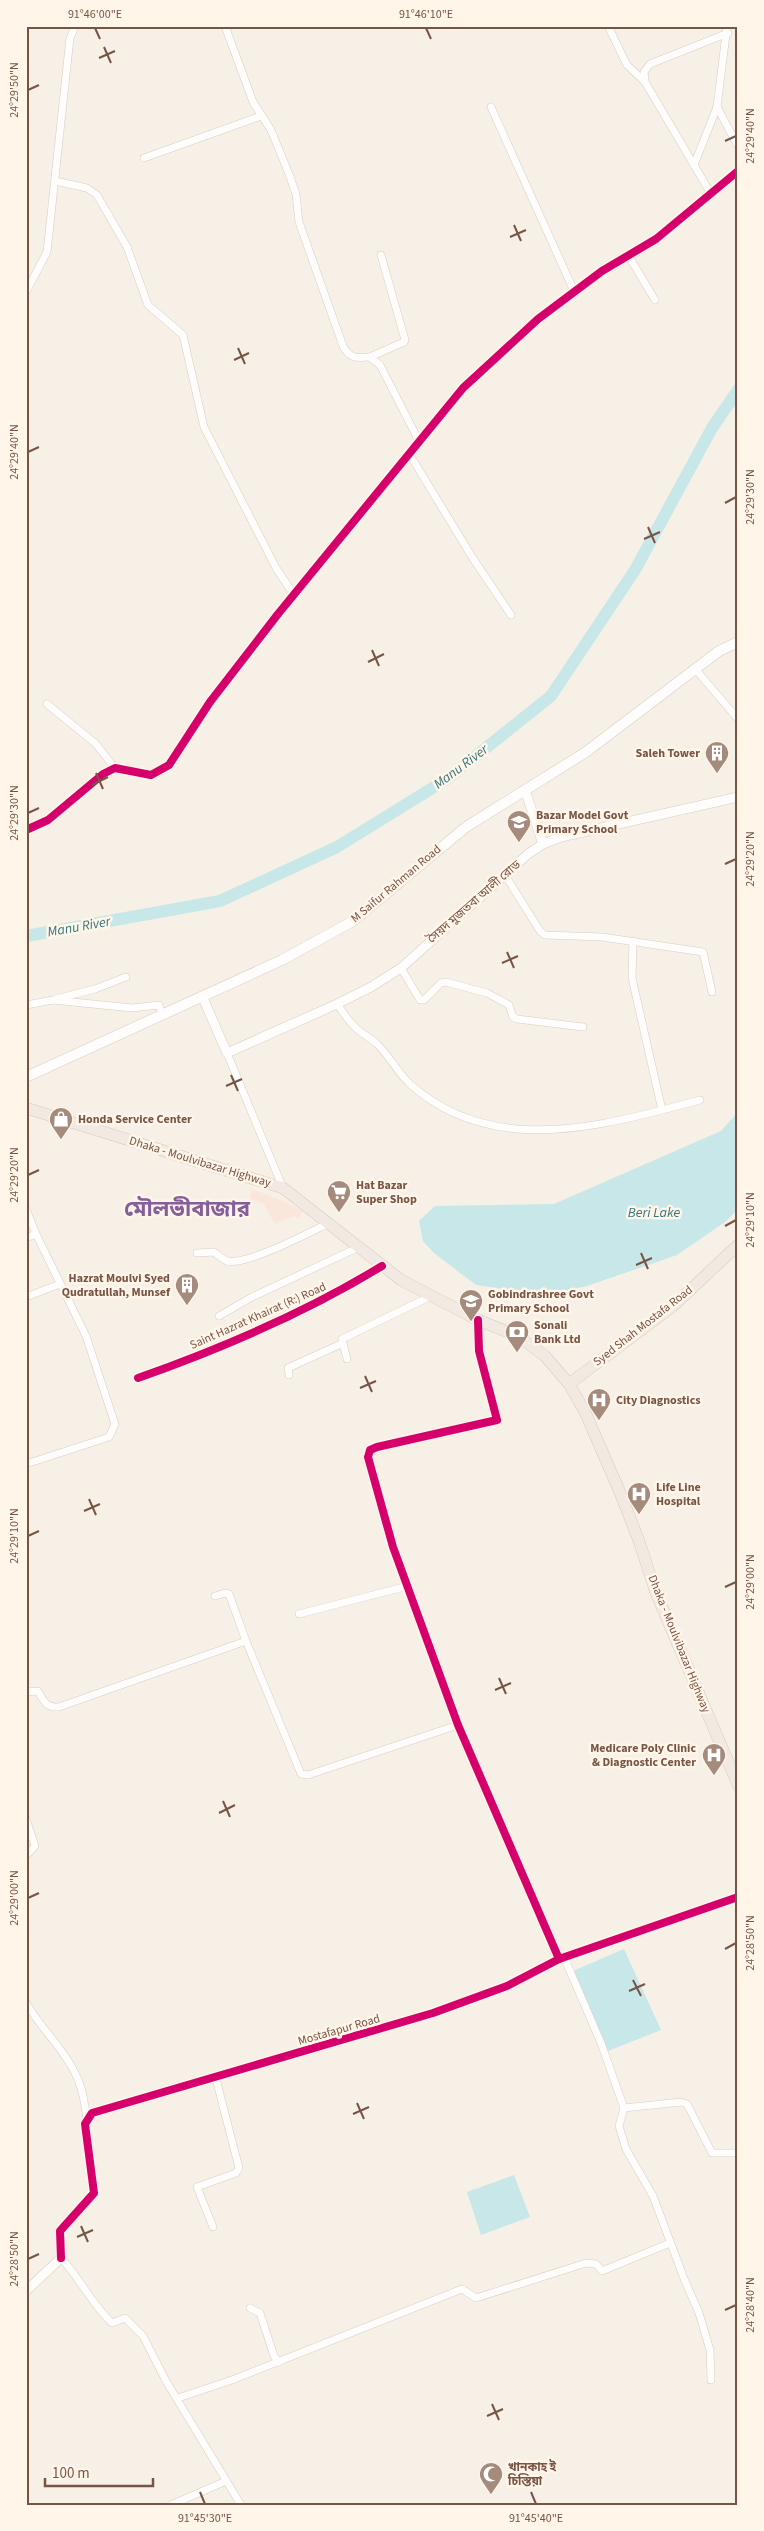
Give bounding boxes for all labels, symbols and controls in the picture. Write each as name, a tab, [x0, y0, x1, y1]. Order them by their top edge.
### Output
text: 91°46'00"E	[68, 6, 122, 23]
text: 91°46'10"E	[399, 6, 453, 23]
text: 24°29'50"N	[6, 62, 23, 118]
text: 24°29'40"N	[742, 108, 759, 164]
text: 24°29'40"N	[6, 424, 23, 480]
text: 24°29'30"N	[742, 469, 759, 525]
water label: Manu River	[430, 739, 493, 794]
building icon: Saleh Tower	[704, 740, 730, 774]
place label: Saleh Tower	[636, 745, 700, 762]
text: 24°29'30"N	[6, 785, 23, 841]
place label: Bazar Model Govt Primary School	[536, 807, 629, 838]
school or university icon: Bazar Model Govt Primary School	[506, 809, 532, 843]
text: 24°29'20"N	[742, 831, 759, 887]
street label: M Saifur Rahman Road	[347, 841, 445, 927]
street label: সৈয়দ মুজতবা আলী রোড	[423, 856, 525, 948]
water label: Manu River	[46, 911, 113, 942]
shop icon: Honda Service Center	[48, 1106, 74, 1140]
place label: Honda Service Center	[78, 1111, 192, 1128]
street label: Dhaka - Moulvibazar Highway	[127, 1132, 273, 1192]
text: 24°29'20"N	[6, 1147, 23, 1203]
place label: Hat Bazar Super Shop	[356, 1177, 417, 1208]
supermarket icon: Hat Bazar Super Shop	[326, 1179, 352, 1213]
text: 24°29'10"N	[742, 1192, 759, 1248]
district label: মৌলভীবাজার	[124, 1193, 251, 1225]
water label: Beri Lake	[628, 1203, 681, 1223]
place label: Hazrat Moulvi Syed Qudratullah, Munsef	[62, 1270, 171, 1301]
building icon: Hazrat Moulvi Syed Qudratullah, Munsef	[174, 1272, 200, 1306]
street label: Saint Hazrat Khairat (R:) Road	[187, 1278, 329, 1354]
street label: Syed Shah Mostafa Road	[590, 1282, 696, 1370]
place label: Gobindrashree Govt Primary School	[488, 1286, 594, 1317]
school or university icon: Gobindrashree Govt Primary School	[458, 1288, 484, 1322]
place label: Sonali Bank Ltd	[534, 1317, 581, 1348]
bank icon: Sonali Bank Ltd	[504, 1319, 530, 1353]
hospital icon: City Diagnostics	[586, 1387, 612, 1421]
place label: City Diagnostics	[616, 1392, 701, 1409]
place label: Life Line Hospital	[656, 1479, 701, 1510]
hospital icon: Life Line Hospital	[626, 1481, 652, 1515]
text: 24°29'10"N	[6, 1508, 23, 1564]
text: 24°29'00"N	[742, 1554, 759, 1610]
street label: Dhaka - Moulvibazar Highway	[644, 1573, 715, 1716]
place label: Medicare Poly Clinic & Diagnostic Center	[590, 1740, 696, 1771]
hospital icon: Medicare Poly Clinic & Diagnostic Center	[701, 1742, 727, 1776]
text: 24°29'00"N	[6, 1870, 23, 1926]
text: 24°28'50"N	[742, 1915, 759, 1971]
street label: Mostafapur Road	[296, 2010, 382, 2050]
text: 24°28'50"N	[6, 2231, 23, 2287]
text: 24°28'40"N	[742, 2277, 759, 2333]
scale bar	[45, 2456, 152, 2488]
place label: খানকাহ ই চিস্তিয়া	[507, 2459, 557, 2490]
mosque icon: খানকাহ ই চিস্তিয়া	[478, 2461, 504, 2495]
text: 100 m	[52, 2463, 90, 2484]
text: 91°45'30"E	[178, 2510, 232, 2527]
text: 91°45'40"E	[509, 2510, 563, 2527]

